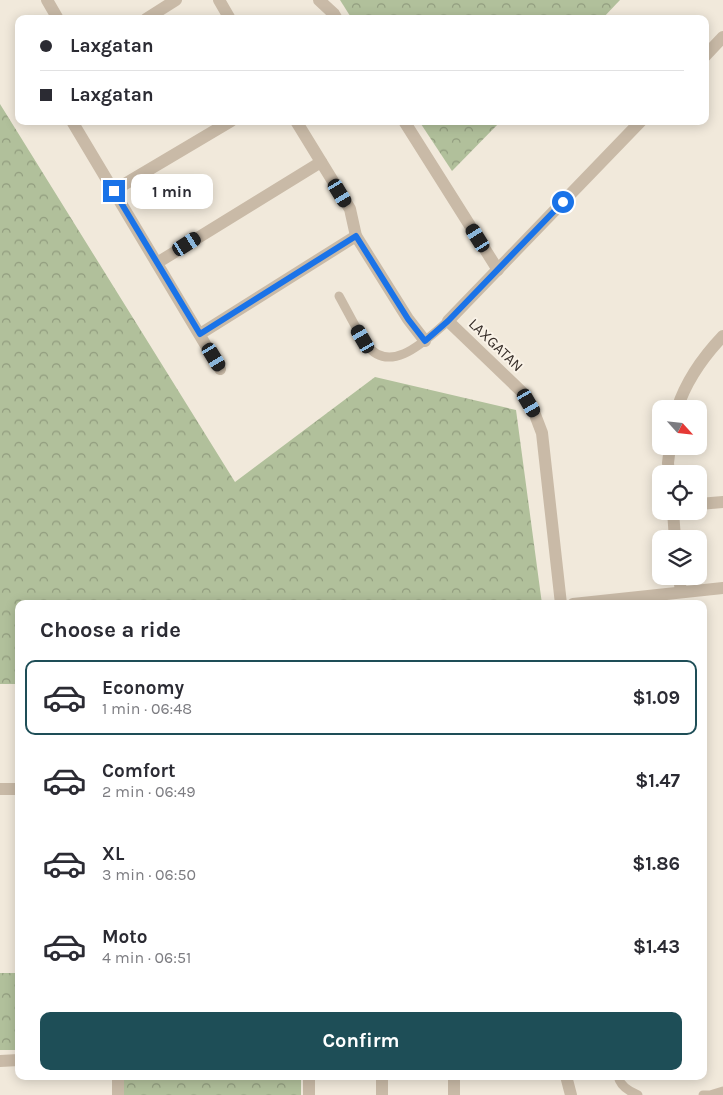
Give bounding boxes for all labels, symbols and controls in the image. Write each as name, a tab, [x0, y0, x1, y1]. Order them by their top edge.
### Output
text: Laxgatan	[70, 35, 154, 57]
text: Laxgatan	[70, 84, 154, 106]
callout: 1 min	[132, 174, 214, 208]
car	[325, 176, 354, 210]
route end	[103, 180, 125, 202]
text: 1 min	[152, 182, 192, 201]
route start	[552, 191, 574, 213]
car	[463, 221, 492, 255]
car	[170, 230, 203, 258]
street label: LAXGATAN	[465, 315, 527, 375]
car	[349, 322, 376, 356]
car	[199, 340, 228, 374]
car	[515, 386, 542, 420]
north arrow	[652, 400, 708, 455]
map controls	[652, 400, 707, 585]
button: locate	[652, 465, 707, 520]
button: layers	[652, 530, 707, 585]
text: Choose a ride	[40, 617, 181, 643]
icon: car	[42, 675, 87, 720]
text: Economy	[102, 677, 184, 699]
text: $1.09	[632, 687, 680, 709]
text: 1 min · 06:48	[102, 699, 192, 718]
icon: car	[42, 758, 87, 803]
text: Comfort	[102, 760, 176, 782]
text: $1.47	[635, 770, 680, 792]
text: 2 min · 06:49	[102, 782, 195, 801]
icon: car	[42, 841, 87, 886]
text: XL	[102, 843, 124, 865]
text: $1.86	[632, 853, 680, 875]
text: 3 min · 06:50	[102, 865, 196, 884]
icon: car	[42, 924, 87, 969]
text: Moto	[102, 926, 148, 948]
text: $1.43	[633, 936, 680, 958]
text: 4 min · 06:51	[102, 948, 191, 967]
button: Confirm	[40, 1012, 682, 1070]

